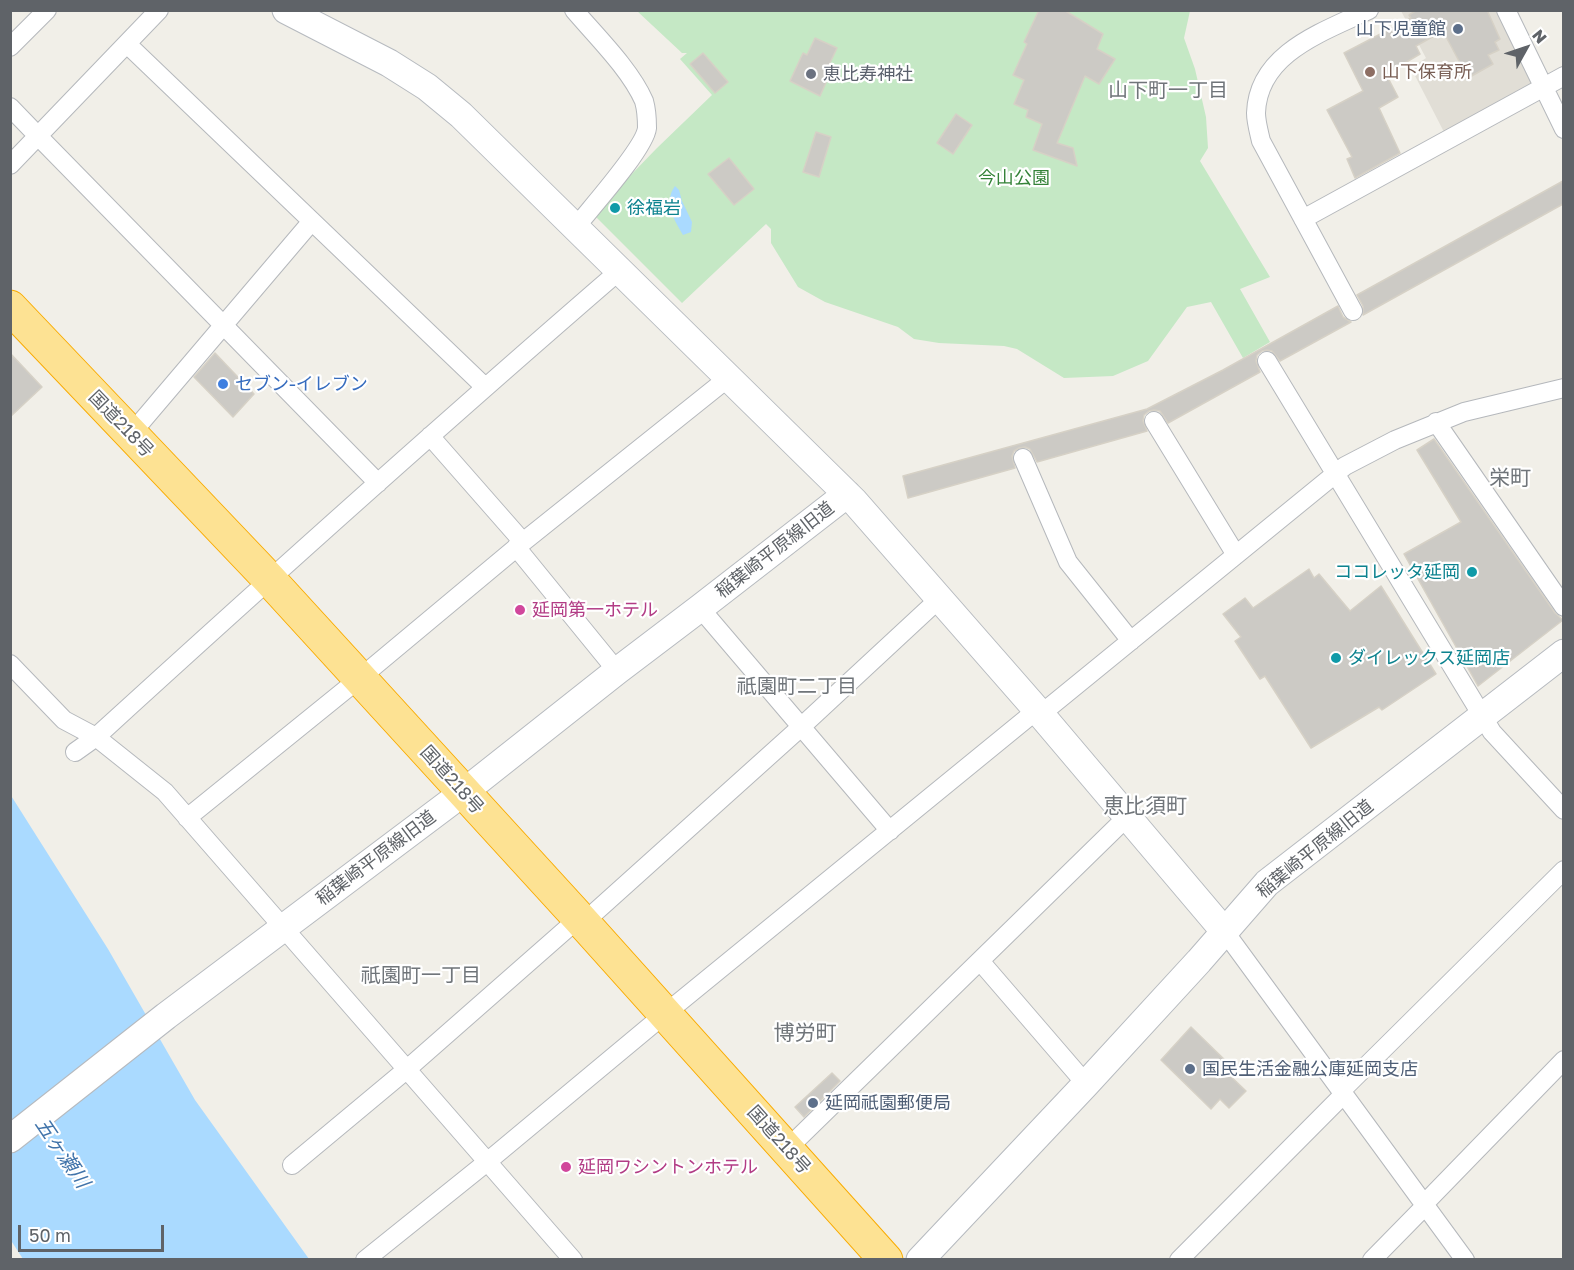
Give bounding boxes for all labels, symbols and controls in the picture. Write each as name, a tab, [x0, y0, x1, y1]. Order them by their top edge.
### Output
place label: 山下児童館	[1356, 18, 1446, 40]
north arrow	[1496, 18, 1556, 78]
marker: 山下児童館	[1451, 22, 1465, 36]
text: N	[1528, 25, 1551, 48]
place label: 山下保育所	[1382, 61, 1472, 83]
place label: 恵比寿神社	[823, 63, 913, 85]
marker: 山下保育所	[1363, 65, 1377, 79]
marker: 恵比寿神社	[804, 67, 818, 81]
district label: 山下町一丁目	[1108, 79, 1228, 103]
park label: 今山公園	[978, 167, 1050, 189]
place label: 徐福岩	[627, 197, 681, 219]
marker: 徐福岩	[608, 201, 622, 215]
place label: セブン-イレブン	[235, 373, 368, 395]
marker: セブン-イレブン	[216, 377, 230, 391]
street label: 国道218号	[84, 386, 158, 462]
district label: 栄町	[1489, 465, 1531, 491]
street label: 稲葉崎平原線旧道	[712, 497, 838, 603]
place label: ココレッタ延岡	[1334, 561, 1460, 583]
marker: ココレッタ延岡	[1465, 565, 1479, 579]
place label: 延岡第一ホテル	[532, 599, 658, 621]
marker: 延岡第一ホテル	[513, 603, 527, 617]
place label: ダイレックス延岡店	[1348, 647, 1510, 669]
marker: ダイレックス延岡店	[1329, 651, 1343, 665]
district label: 祇園町二丁目	[737, 675, 857, 699]
street label: 国道218号	[416, 742, 488, 818]
district label: 恵比須町	[1103, 793, 1187, 819]
street label: 稲葉崎平原線旧道	[1252, 795, 1378, 903]
street label: 稲葉崎平原線旧道	[312, 806, 440, 910]
district label: 祇園町一丁目	[361, 964, 481, 988]
district label: 博労町	[774, 1020, 836, 1046]
place label: 国民生活金融公庫延岡支店	[1202, 1058, 1418, 1080]
marker: 国民生活金融公庫延岡支店	[1183, 1062, 1197, 1076]
place label: 延岡祇園郵便局	[825, 1092, 951, 1114]
marker: 延岡祇園郵便局	[806, 1096, 820, 1110]
street label: 国道218号	[743, 1102, 815, 1178]
water label: 五ヶ瀬川	[30, 1113, 94, 1193]
place label: 延岡ワシントンホテル	[578, 1156, 758, 1178]
marker: 延岡ワシントンホテル	[559, 1160, 573, 1174]
scale bar	[21, 1213, 166, 1251]
text: 50 m	[29, 1224, 71, 1246]

